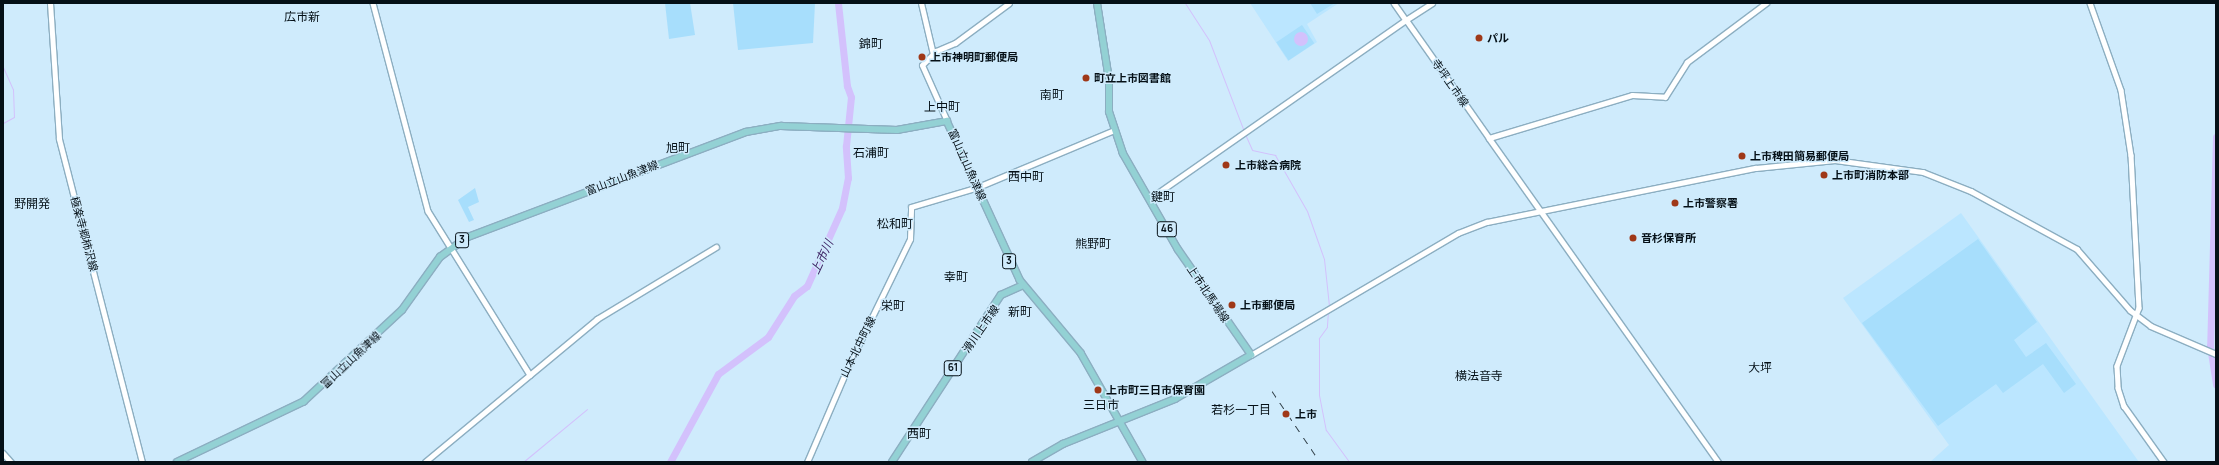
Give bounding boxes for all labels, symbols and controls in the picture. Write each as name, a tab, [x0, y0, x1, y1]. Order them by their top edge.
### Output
district label: 広市新	[284, 10, 320, 24]
place label: パル	[1487, 31, 1509, 45]
marker: パル	[1474, 33, 1484, 43]
district label: 錦町	[859, 37, 883, 51]
place label: 上市神明町郵便局	[930, 50, 1018, 64]
marker: 上市神明町郵便局	[917, 52, 927, 62]
street label: 寺坪上市線	[1429, 57, 1471, 109]
place label: 町立上市図書館	[1094, 71, 1171, 85]
marker: 町立上市図書館	[1081, 73, 1091, 83]
district label: 南町	[1040, 88, 1064, 102]
district label: 上中町	[924, 100, 960, 114]
street label: 富山立山魚津線	[945, 127, 989, 203]
district label: 旭町	[666, 141, 690, 155]
district label: 石浦町	[853, 146, 889, 160]
place label: 上市稗田簡易郵便局	[1750, 149, 1849, 163]
marker: 上市稗田簡易郵便局	[1737, 151, 1747, 161]
street label: 富山立山魚津線	[584, 158, 660, 198]
place label: 上市総合病院	[1235, 158, 1301, 172]
marker: 上市総合病院	[1220, 159, 1232, 171]
place label: 上市町消防本部	[1832, 168, 1909, 182]
district label: 西中町	[1008, 170, 1044, 184]
marker: 上市町消防本部	[1819, 170, 1829, 180]
district label: 鍵町	[1151, 190, 1175, 204]
street label: 極楽寺郷柿沢線	[68, 195, 100, 273]
place label: 上市警察署	[1683, 196, 1738, 210]
district label: 野開発	[14, 197, 50, 211]
marker: 上市警察署	[1670, 198, 1680, 208]
district label: 松和町	[877, 217, 913, 231]
road number: 46	[1156, 221, 1178, 237]
place label: 音杉保育所	[1641, 231, 1696, 245]
road number: 3	[455, 232, 469, 248]
marker: 音杉保育所	[1628, 233, 1638, 243]
district label: 熊野町	[1075, 237, 1111, 251]
water label: 上市川	[808, 238, 836, 276]
road number: 3	[1002, 253, 1016, 269]
street label: 上市北馬場線	[1184, 263, 1232, 325]
district label: 幸町	[944, 270, 968, 284]
place label: 上市郵便局	[1240, 298, 1295, 312]
district label: 栄町	[881, 299, 905, 313]
marker: 上市郵便局	[1227, 300, 1237, 310]
street label: 滑川上市線	[960, 303, 1002, 355]
district label: 新町	[1008, 305, 1032, 319]
street label: 山本北中町線	[838, 314, 878, 380]
street label: 富山立山魚津線	[318, 329, 384, 391]
road number: 61	[943, 360, 963, 376]
district label: 大坪	[1748, 361, 1772, 375]
district label: 横法音寺	[1455, 369, 1503, 383]
place label: 上市町三日市保育園	[1106, 383, 1205, 397]
marker: 上市町三日市保育園	[1093, 385, 1103, 395]
district label: 三日市	[1083, 398, 1119, 412]
district label: 若杉一丁目	[1211, 403, 1271, 417]
place label: 上市	[1295, 407, 1317, 421]
marker: 上市	[1280, 408, 1292, 420]
district label: 西町	[907, 427, 931, 441]

